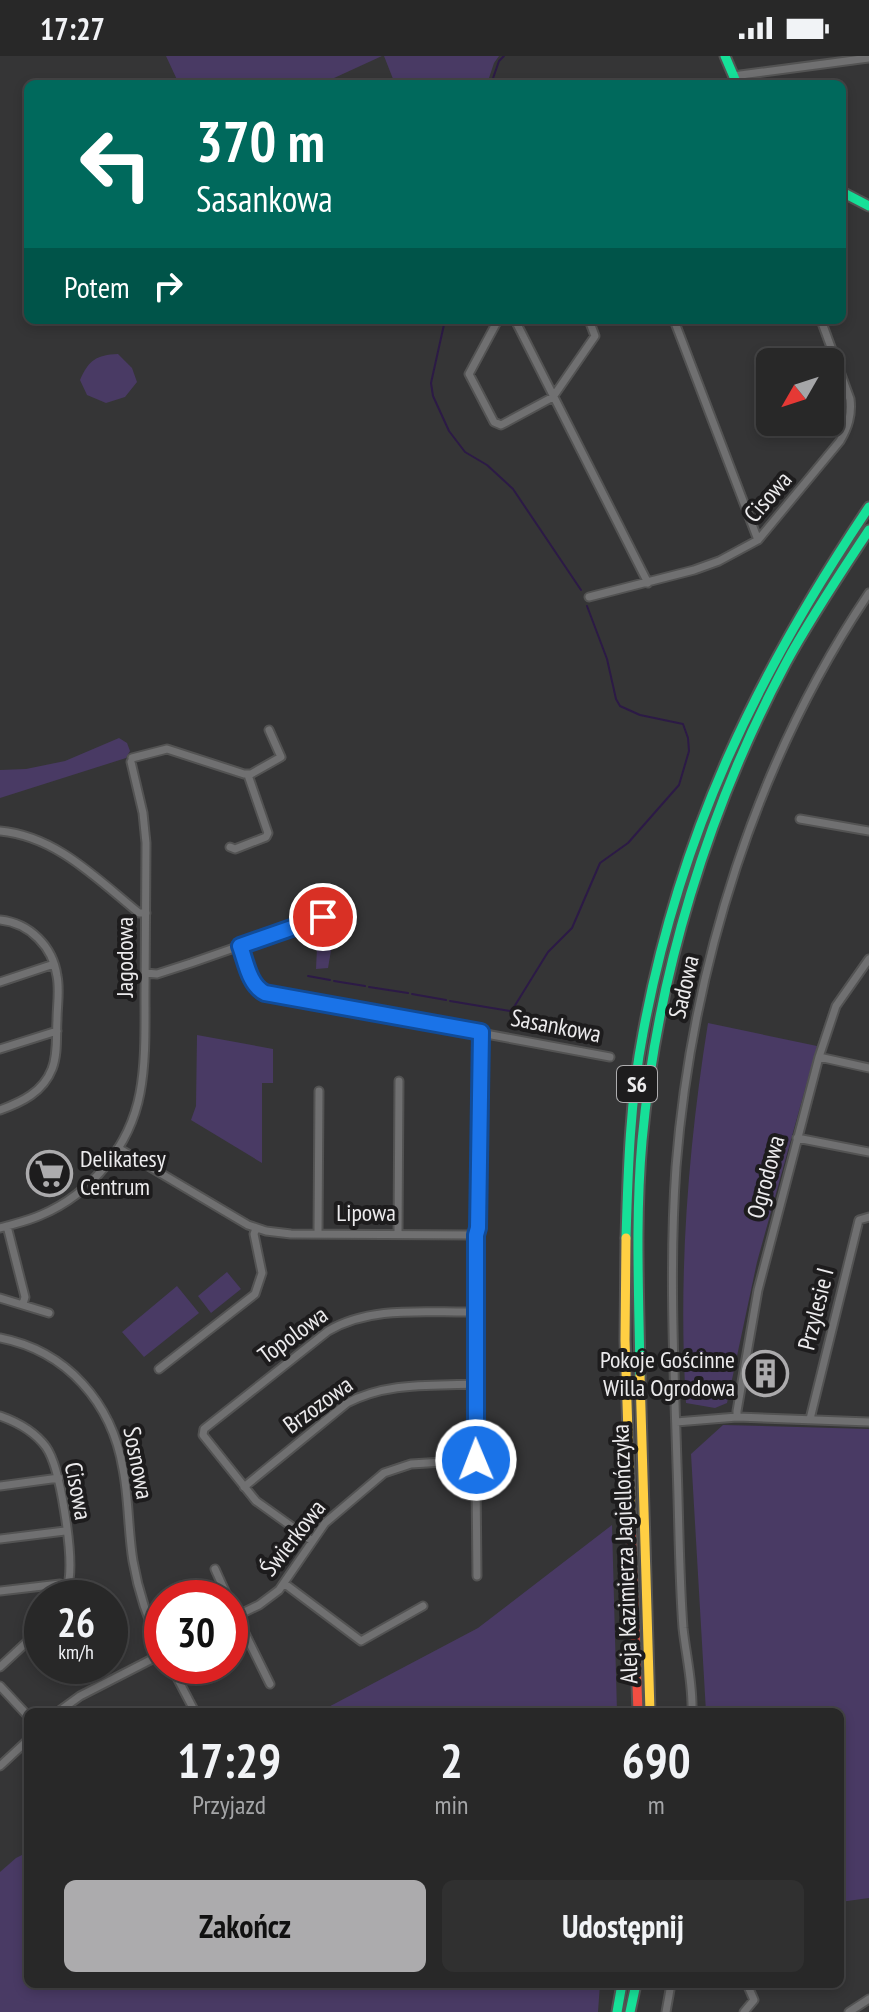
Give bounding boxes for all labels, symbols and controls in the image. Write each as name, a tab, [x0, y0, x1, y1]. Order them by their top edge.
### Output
text: 17:27	[40, 9, 105, 48]
text: 370 m	[196, 105, 325, 177]
icon: left	[64, 112, 168, 216]
text: Sasankowa	[196, 175, 333, 222]
icon: right	[146, 264, 190, 308]
text: Potem	[64, 267, 130, 306]
north arrow	[756, 348, 844, 436]
map controls	[756, 348, 844, 436]
street label: Cisowa	[737, 465, 798, 529]
pin	[289, 883, 357, 951]
icon: arrive	[301, 895, 345, 939]
street label: Jagodowa	[109, 917, 140, 998]
street label: Sadowa	[661, 952, 706, 1022]
street label: Sasankowa	[508, 1002, 604, 1049]
road number: S6	[617, 1066, 657, 1102]
street label: Ogrodowa	[740, 1132, 791, 1222]
place label: Delikatesy Centrum	[80, 1143, 166, 1202]
supermarket icon: Delikatesy Centrum	[25, 1149, 73, 1197]
street label: Lipowa	[336, 1197, 396, 1228]
street label: Przylesie I	[790, 1265, 841, 1353]
street label: Topolowa	[252, 1299, 334, 1370]
place label: Pokoje Gościnne Willa Ogrodowa	[600, 1344, 735, 1403]
building icon: Pokoje Gościnne Willa Ogrodowa	[742, 1350, 790, 1398]
street label: Brzozowa	[277, 1369, 359, 1440]
position arrow	[434, 1418, 518, 1502]
street label: Sosnowa	[116, 1424, 161, 1502]
street label: Aleja Kazimierza Jagiellończyka	[604, 1424, 645, 1684]
street label: Cisowa	[58, 1459, 99, 1522]
street label: Świerkowa	[253, 1493, 332, 1582]
speed limit sign: 30	[144, 1580, 248, 1684]
text: 26	[57, 1596, 95, 1648]
text: km/h	[58, 1639, 94, 1665]
text: 17:29	[177, 1729, 281, 1791]
text: 2	[440, 1729, 463, 1791]
text: 690	[622, 1729, 691, 1791]
text: Przyjazd	[192, 1788, 266, 1821]
text: min	[434, 1788, 468, 1821]
text: m	[648, 1788, 665, 1821]
button: Zakończ	[64, 1880, 426, 1972]
button: Udostępnij	[442, 1880, 804, 1972]

